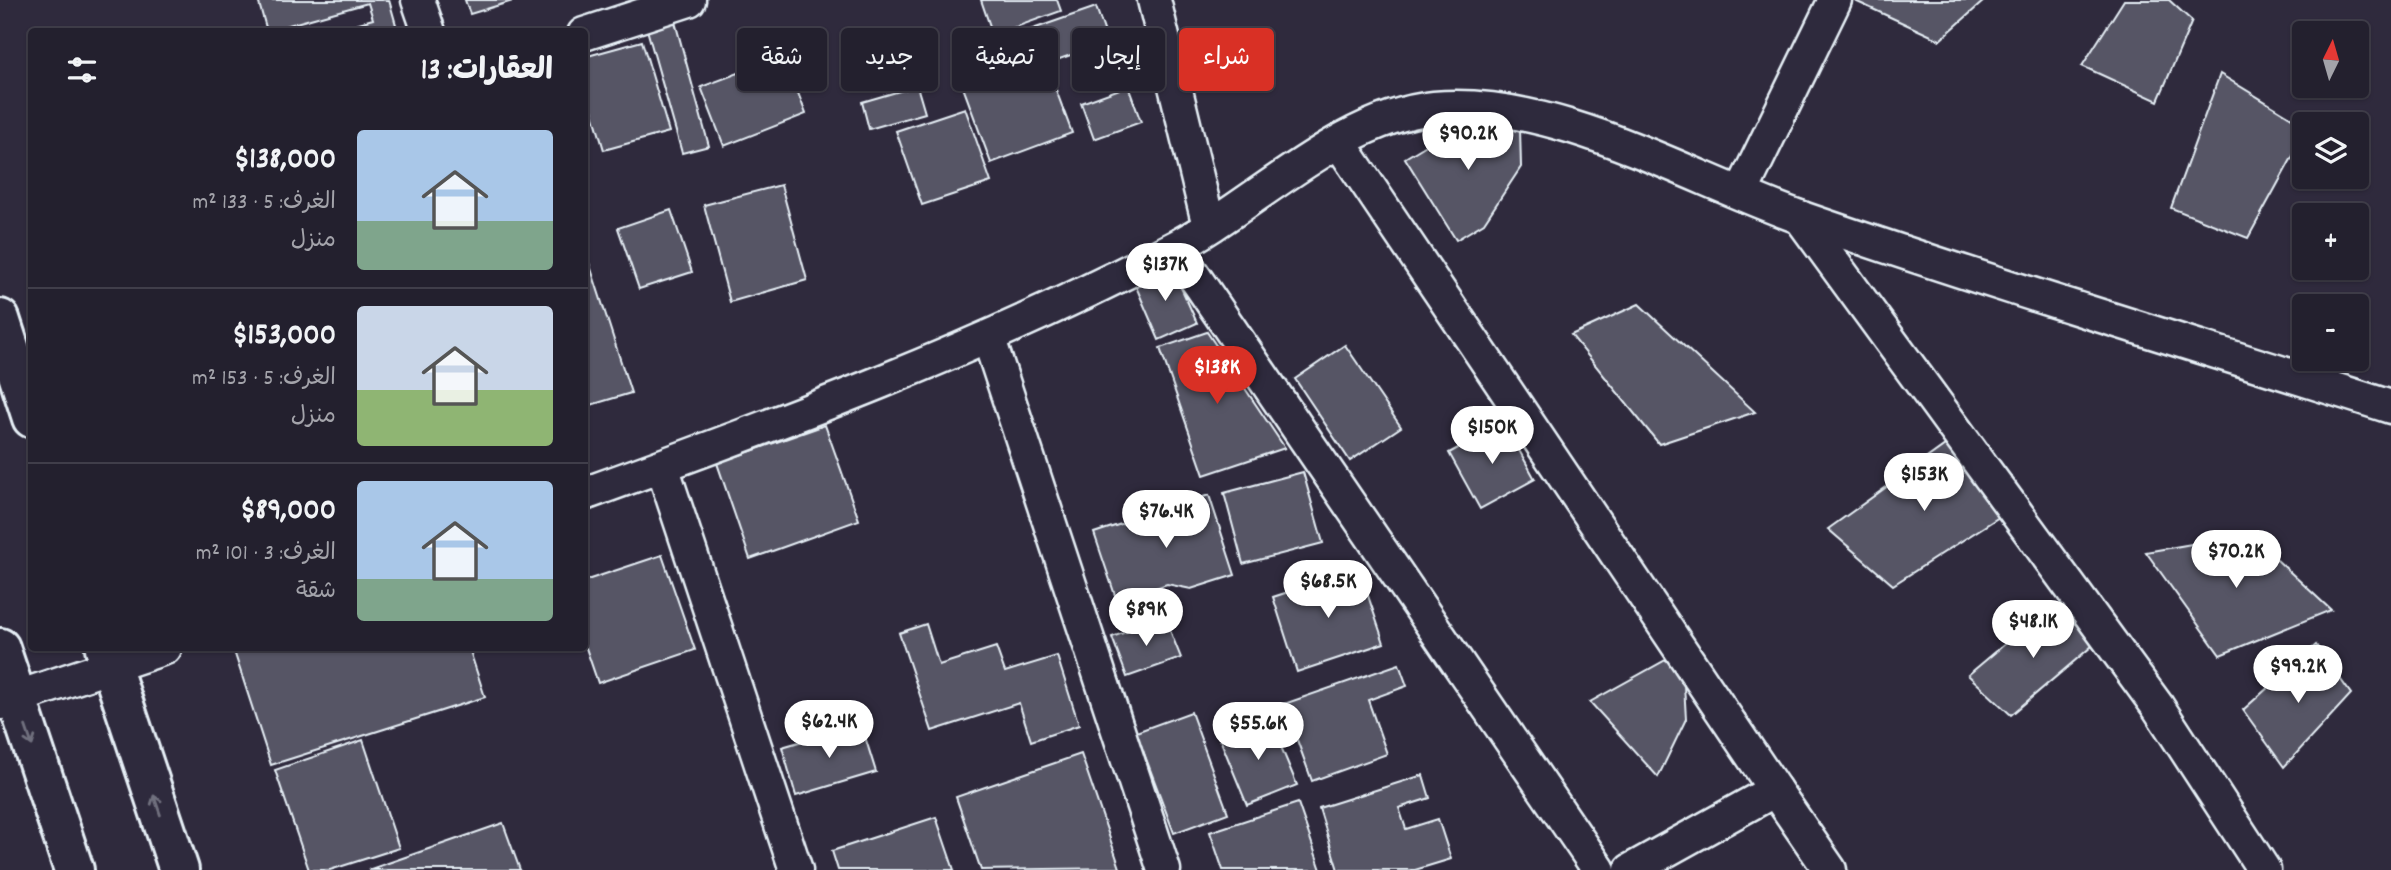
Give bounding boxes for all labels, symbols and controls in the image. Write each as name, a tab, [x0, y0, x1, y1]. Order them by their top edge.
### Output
north arrow	[2292, 21, 2370, 98]
map controls	[2292, 21, 2369, 371]
chip: شقة	[737, 28, 827, 91]
chip: جديد	[841, 28, 938, 91]
chip: تصفية	[952, 28, 1058, 91]
chip: إيجار	[1072, 28, 1165, 91]
chip: شراء	[1179, 28, 1274, 91]
icon: filters	[63, 51, 101, 89]
text: العقارات: 13	[421, 51, 553, 94]
button: layers	[2292, 112, 2369, 189]
pin: $90.2K	[1411, 113, 1525, 172]
text: $90.2K	[1438, 118, 1498, 151]
text: $138,000	[234, 140, 336, 183]
icon: home	[413, 158, 497, 242]
text: الغرف: 5 · 133 m²	[192, 187, 336, 220]
button: +	[2292, 203, 2369, 280]
text: منزل	[291, 225, 336, 258]
pin: $137K	[1116, 244, 1214, 303]
text: $137K	[1142, 249, 1188, 282]
button: −	[2292, 294, 2369, 371]
text: $153,000	[232, 316, 336, 359]
icon: home	[413, 334, 497, 418]
pin: $138K	[1168, 346, 1266, 406]
text: $138K	[1194, 352, 1240, 385]
text: الغرف: 5 · 153 m²	[192, 363, 336, 396]
text: منزل	[291, 401, 336, 434]
pin: $150K	[1443, 406, 1541, 466]
text: $150K	[1467, 412, 1517, 445]
pin: $153K	[1875, 454, 1973, 513]
text: $153K	[1900, 459, 1948, 492]
pin: $76.4K	[1109, 490, 1223, 550]
text: $89,000	[240, 491, 336, 534]
text: $76.4K	[1138, 496, 1194, 529]
icon: home	[413, 509, 497, 593]
pin: $70.2K	[2179, 530, 2293, 590]
text: $70.2K	[2207, 536, 2265, 569]
text: الغرف: 3 · 101 m²	[196, 538, 336, 571]
pin: $68.5K	[1271, 560, 1385, 620]
text: $68.5K	[1299, 566, 1357, 599]
text: شقة	[296, 576, 336, 609]
pin: $89K	[1105, 588, 1187, 648]
text: $89K	[1125, 594, 1167, 627]
pin: $48.1K	[1976, 600, 2090, 660]
text: $48.1K	[2008, 606, 2058, 639]
pin: $99.2K	[2241, 646, 2355, 705]
text: $99.2K	[2269, 651, 2327, 684]
pin: $62.4K	[772, 700, 886, 760]
pin: $55.6K	[1201, 702, 1315, 762]
text: $62.4K	[801, 706, 857, 739]
text: $55.6K	[1229, 708, 1287, 741]
one-way arrow	[24, 725, 36, 747]
one-way arrow	[150, 795, 162, 817]

